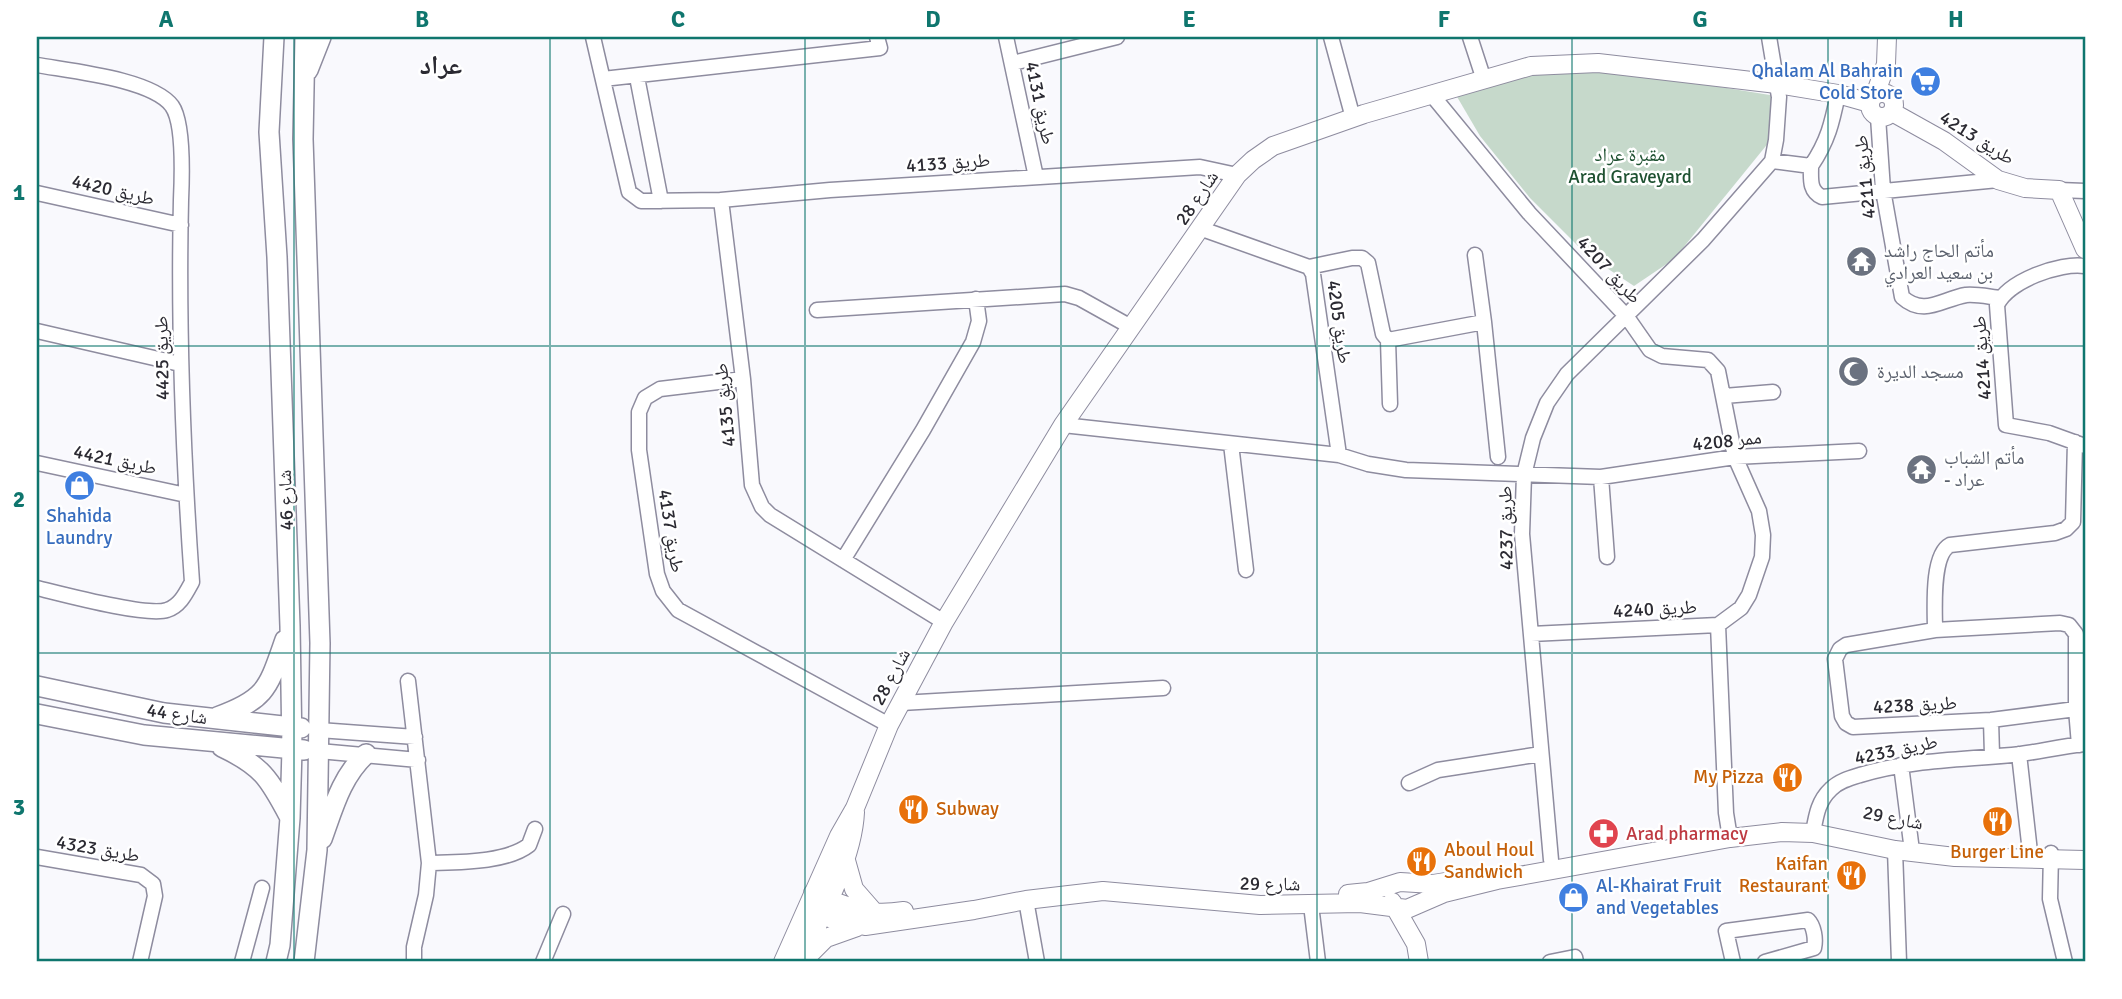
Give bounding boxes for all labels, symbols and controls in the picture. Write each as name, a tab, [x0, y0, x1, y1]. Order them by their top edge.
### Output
text: A	[159, 5, 174, 34]
text: B	[415, 5, 429, 34]
text: C	[671, 5, 685, 34]
text: D	[925, 5, 941, 34]
text: E	[1182, 5, 1196, 34]
text: F	[1438, 5, 1450, 34]
text: G	[1692, 5, 1708, 34]
text: H	[1948, 5, 1964, 34]
district label: عراد	[420, 50, 462, 82]
street label: طريق 4131	[1020, 59, 1060, 147]
place label: Qhalam Al Bahrain Cold Store	[1751, 59, 1903, 105]
supermarket icon: Qhalam Al Bahrain Cold Store	[1909, 65, 1943, 99]
street label: طريق 4213	[1935, 106, 2019, 170]
street label: طريق 4211	[1849, 134, 1881, 220]
park label: مقبرة عراد Arad Graveyard	[1568, 143, 1692, 189]
street label: طريق 4133	[905, 148, 991, 178]
street label: شارع 28	[1170, 166, 1224, 230]
street label: طريق 4420	[69, 169, 157, 211]
text: 1	[13, 178, 25, 207]
street label: طريق 4207	[1572, 231, 1646, 309]
place label: مأتم الحاج راشد بن سعيد العرادي	[1884, 239, 1994, 288]
temple icon: مأتم الحاج راشد بن سعيد العرادي	[1844, 245, 1878, 279]
street label: طريق 4205	[1321, 279, 1357, 365]
street label: طريق 4214	[1967, 315, 1997, 401]
street label: طريق 4425	[149, 316, 175, 400]
mosque icon: مسجد الديرة	[1837, 355, 1871, 389]
place label: مسجد الديرة	[1877, 360, 1964, 384]
street label: طريق 4135	[709, 362, 741, 448]
street label: ممر 4208	[1691, 425, 1763, 457]
street label: طريق 4421	[71, 440, 159, 480]
place label: مأتم الشباب - عراد	[1944, 446, 2024, 492]
temple icon: مأتم الشباب - عراد	[1904, 452, 1938, 486]
shop icon: Shahida Laundry	[62, 468, 96, 502]
street label: شارع 46	[273, 469, 299, 531]
text: 2	[13, 485, 25, 514]
street label: طريق 4237	[1493, 486, 1519, 570]
street label: طريق 4137	[653, 488, 689, 574]
place label: Shahida Laundry	[46, 504, 112, 550]
street label: طريق 4240	[1612, 595, 1698, 623]
street label: شارع 28	[866, 645, 916, 709]
street label: طريق 4238	[1872, 691, 1958, 719]
street label: شارع 44	[145, 698, 209, 730]
street label: طريق 4233	[1852, 730, 1940, 770]
restaurant icon: My Pizza	[1770, 760, 1804, 794]
place label: My Pizza	[1693, 765, 1764, 789]
restaurant icon: Subway	[896, 792, 930, 826]
text: 3	[13, 793, 25, 822]
place label: Subway	[936, 797, 999, 821]
street label: شارع 29	[1861, 800, 1925, 836]
restaurant icon: Burger Line	[1980, 804, 2014, 838]
pharmacy icon: Arad pharmacy	[1586, 817, 1620, 851]
place label: Arad pharmacy	[1626, 822, 1748, 846]
street label: طريق 4323	[54, 830, 142, 868]
place label: Aboul Houl Sandwich	[1444, 838, 1534, 884]
place label: Burger Line	[1950, 840, 2044, 864]
restaurant icon: Aboul Houl Sandwich	[1404, 844, 1438, 878]
place label: Kaifan Restaurant	[1739, 852, 1828, 898]
restaurant icon: Kaifan Restaurant	[1834, 858, 1868, 892]
street label: شارع 29	[1239, 871, 1301, 897]
place label: Al-Khairat Fruit and Vegetables	[1596, 874, 1722, 920]
shop icon: Al-Khairat Fruit and Vegetables	[1556, 880, 1590, 914]

